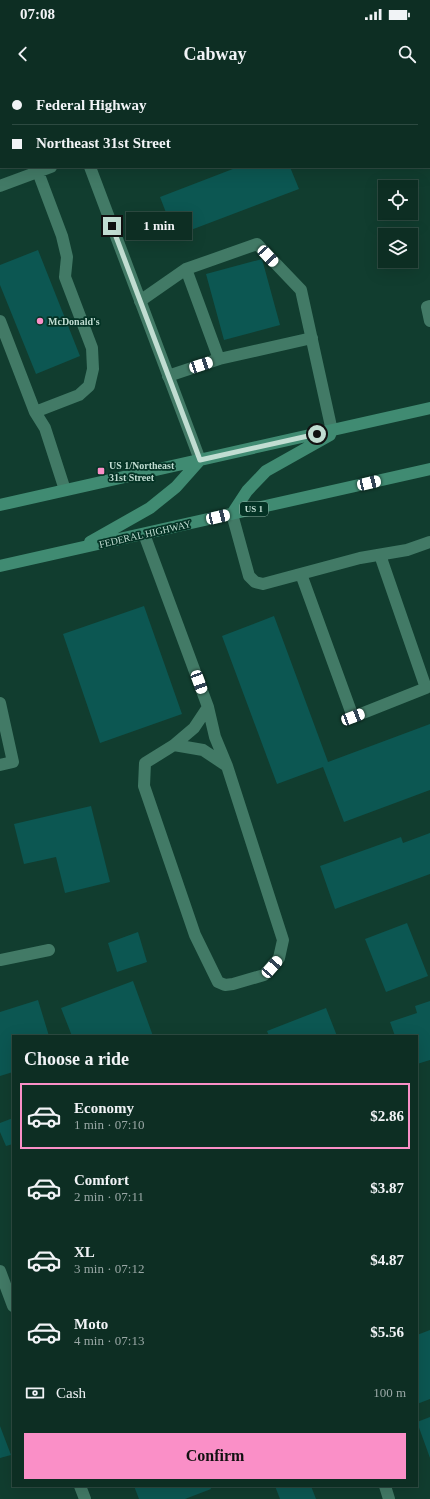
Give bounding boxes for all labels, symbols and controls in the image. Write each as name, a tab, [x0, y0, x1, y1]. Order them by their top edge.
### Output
text: 07:08	[20, 6, 55, 22]
icon: back	[12, 43, 34, 65]
icon: search	[396, 43, 418, 65]
text: Cabway	[183, 44, 247, 64]
text: Federal Highway	[36, 97, 146, 113]
text: Northeast 31st Street	[36, 135, 171, 151]
map controls	[378, 180, 418, 268]
button: locate	[378, 180, 418, 220]
callout: 1 min	[126, 212, 192, 240]
route end	[103, 217, 121, 235]
text: 1 min	[143, 218, 175, 233]
button: layers	[378, 228, 418, 268]
car	[255, 243, 281, 269]
marker: McDonald's	[35, 316, 45, 326]
place label: McDonald's	[48, 316, 100, 327]
car	[188, 356, 214, 374]
route start	[308, 425, 326, 443]
place label: US 1/Northeast 31st Street	[109, 460, 175, 483]
marker: US 1/Northeast 31st Street	[96, 466, 106, 476]
car	[356, 474, 382, 492]
road number: US 1	[240, 502, 268, 516]
car	[205, 508, 231, 526]
street label: FEDERAL HIGHWAY	[98, 518, 192, 550]
car	[189, 669, 209, 695]
car	[340, 707, 366, 727]
car	[260, 954, 284, 980]
text: Choose a ride	[24, 1049, 129, 1069]
icon: car	[26, 1098, 62, 1134]
text: Economy	[74, 1100, 134, 1116]
text: $2.86	[370, 1108, 404, 1124]
text: 1 min · 07:10	[74, 1117, 144, 1132]
icon: car	[26, 1170, 62, 1206]
text: Comfort	[74, 1172, 129, 1188]
text: $3.87	[370, 1180, 404, 1196]
text: 2 min · 07:11	[74, 1189, 144, 1204]
icon: car	[26, 1242, 62, 1278]
text: XL	[74, 1244, 95, 1260]
text: $4.87	[370, 1252, 404, 1268]
text: 3 min · 07:12	[74, 1261, 144, 1276]
icon: car	[26, 1314, 62, 1350]
text: Moto	[74, 1316, 108, 1332]
text: $5.56	[370, 1324, 404, 1340]
text: 4 min · 07:13	[74, 1333, 144, 1348]
icon: cash	[24, 1382, 46, 1404]
text: Cash	[56, 1385, 86, 1401]
text: 100 m	[373, 1385, 406, 1400]
button: Confirm	[24, 1433, 406, 1479]

